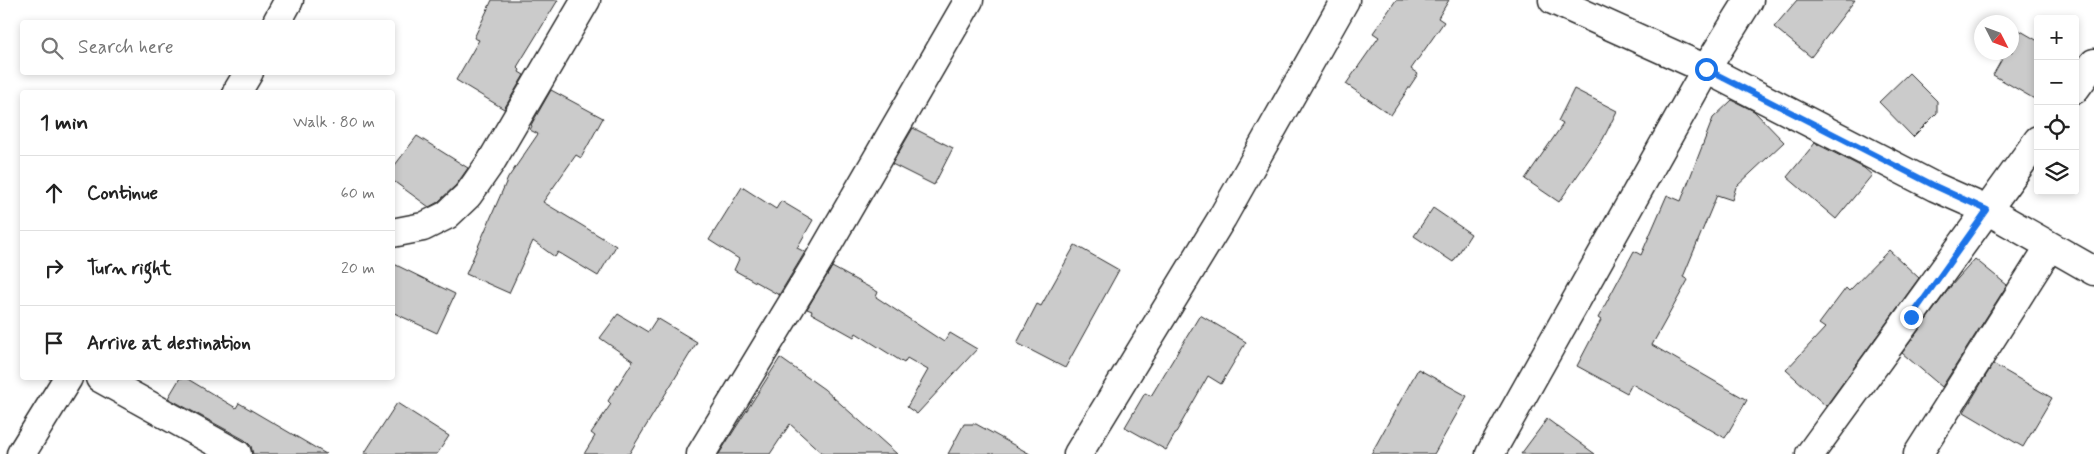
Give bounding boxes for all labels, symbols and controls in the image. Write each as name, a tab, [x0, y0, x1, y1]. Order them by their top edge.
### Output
north arrow	[1974, 15, 2019, 60]
map controls	[2034, 15, 2079, 195]
button: +	[2034, 15, 2079, 60]
search box	[20, 20, 395, 75]
icon: search	[38, 34, 66, 62]
text: Search here	[78, 35, 174, 60]
route start	[1695, 58, 1718, 81]
button: −	[2034, 60, 2079, 105]
button: locate	[2034, 105, 2079, 150]
text: 1 min	[40, 109, 88, 137]
text: Walk · 80 m	[293, 112, 375, 133]
button: layers	[2034, 150, 2079, 195]
icon: ahead	[40, 179, 68, 207]
text: Continue	[87, 181, 158, 206]
text: 60 m	[341, 183, 375, 204]
icon: right	[40, 254, 68, 282]
text: Turn right	[87, 256, 171, 281]
text: 20 m	[341, 258, 375, 279]
route end	[1900, 306, 1923, 329]
icon: arrive	[40, 329, 68, 357]
text: Arrive at destination	[87, 331, 251, 356]

